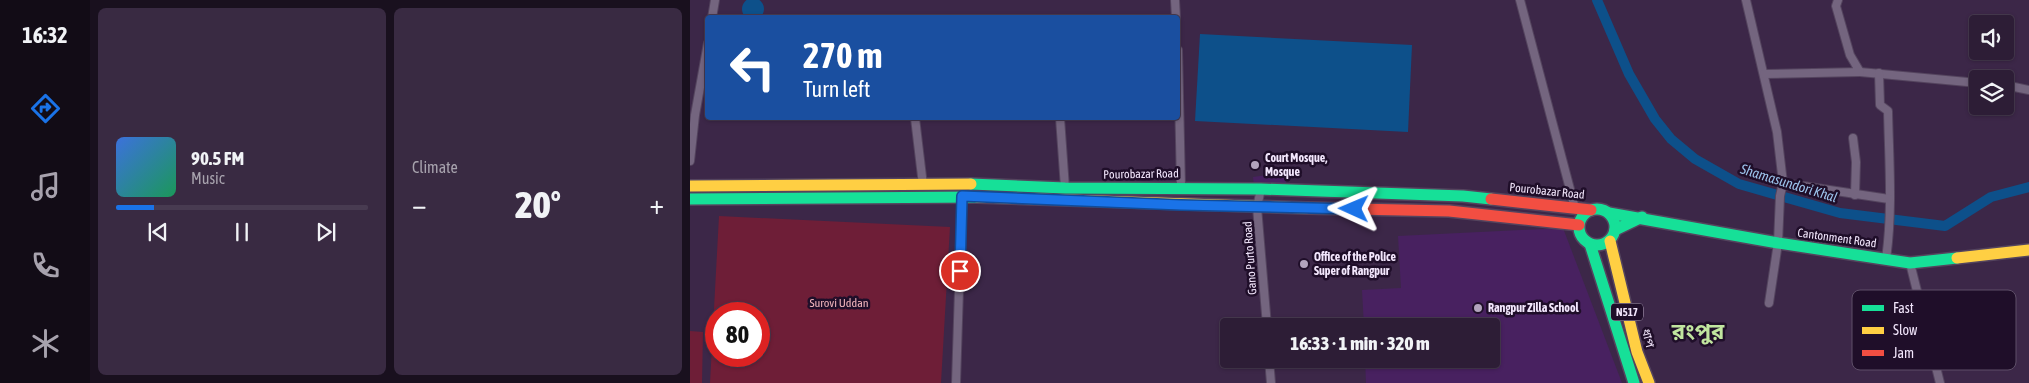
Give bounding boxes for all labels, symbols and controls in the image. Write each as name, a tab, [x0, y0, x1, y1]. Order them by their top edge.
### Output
map controls	[1969, 15, 2014, 115]
button: sound	[1969, 15, 2014, 60]
text: 16:32	[22, 22, 68, 48]
icon: left	[720, 35, 785, 100]
text: 270 m	[803, 35, 882, 75]
button: layers	[1969, 70, 2014, 115]
text: Turn left	[803, 76, 870, 102]
icon: directions	[28, 91, 63, 126]
text: 90.5 FM	[191, 147, 244, 169]
place label: Court Mosque, Mosque	[1265, 151, 1327, 179]
text: Climate	[412, 158, 458, 176]
marker: Court Mosque, Mosque	[1249, 159, 1261, 171]
water label: Shamasundori Khal	[1738, 160, 1840, 205]
street label: Pourobazar Road	[1103, 166, 1179, 182]
icon: music	[28, 169, 63, 204]
text: Music	[191, 169, 225, 187]
street label: Pourobazar Road	[1509, 180, 1585, 202]
position arrow	[1327, 182, 1379, 234]
text: 20°	[515, 183, 561, 226]
text: −	[412, 188, 427, 220]
text: +	[649, 188, 664, 220]
icon: previous	[144, 218, 172, 246]
icon: pause	[228, 218, 256, 246]
icon: next	[312, 218, 340, 246]
street label: Gano Purto Road	[1240, 221, 1260, 295]
street label: Cantonment Road	[1797, 226, 1877, 250]
icon: phone	[28, 248, 63, 283]
pin	[939, 250, 981, 292]
place label: Office of the Police Super of Rangpur	[1314, 250, 1397, 278]
icon: arrive	[946, 257, 974, 285]
marker: Office of the Police Super of Rangpur	[1298, 258, 1310, 270]
legend	[1852, 290, 2016, 370]
park label: Surovi Uddan	[809, 296, 869, 310]
text: Fast	[1893, 300, 1914, 316]
place label: Rangpur Zilla School	[1488, 301, 1580, 315]
speed limit sign: 80	[705, 302, 770, 367]
marker: Rangpur Zilla School	[1472, 302, 1484, 314]
road number: N517	[1611, 304, 1643, 320]
district label: রংপুর	[1671, 318, 1725, 345]
text: Slow	[1893, 322, 1918, 338]
icon: climate	[28, 326, 63, 361]
street label: ধাপ	[1639, 327, 1657, 349]
text: 16:33 · 1 min · 320 m	[1290, 332, 1430, 354]
text: Jam	[1893, 345, 1914, 361]

